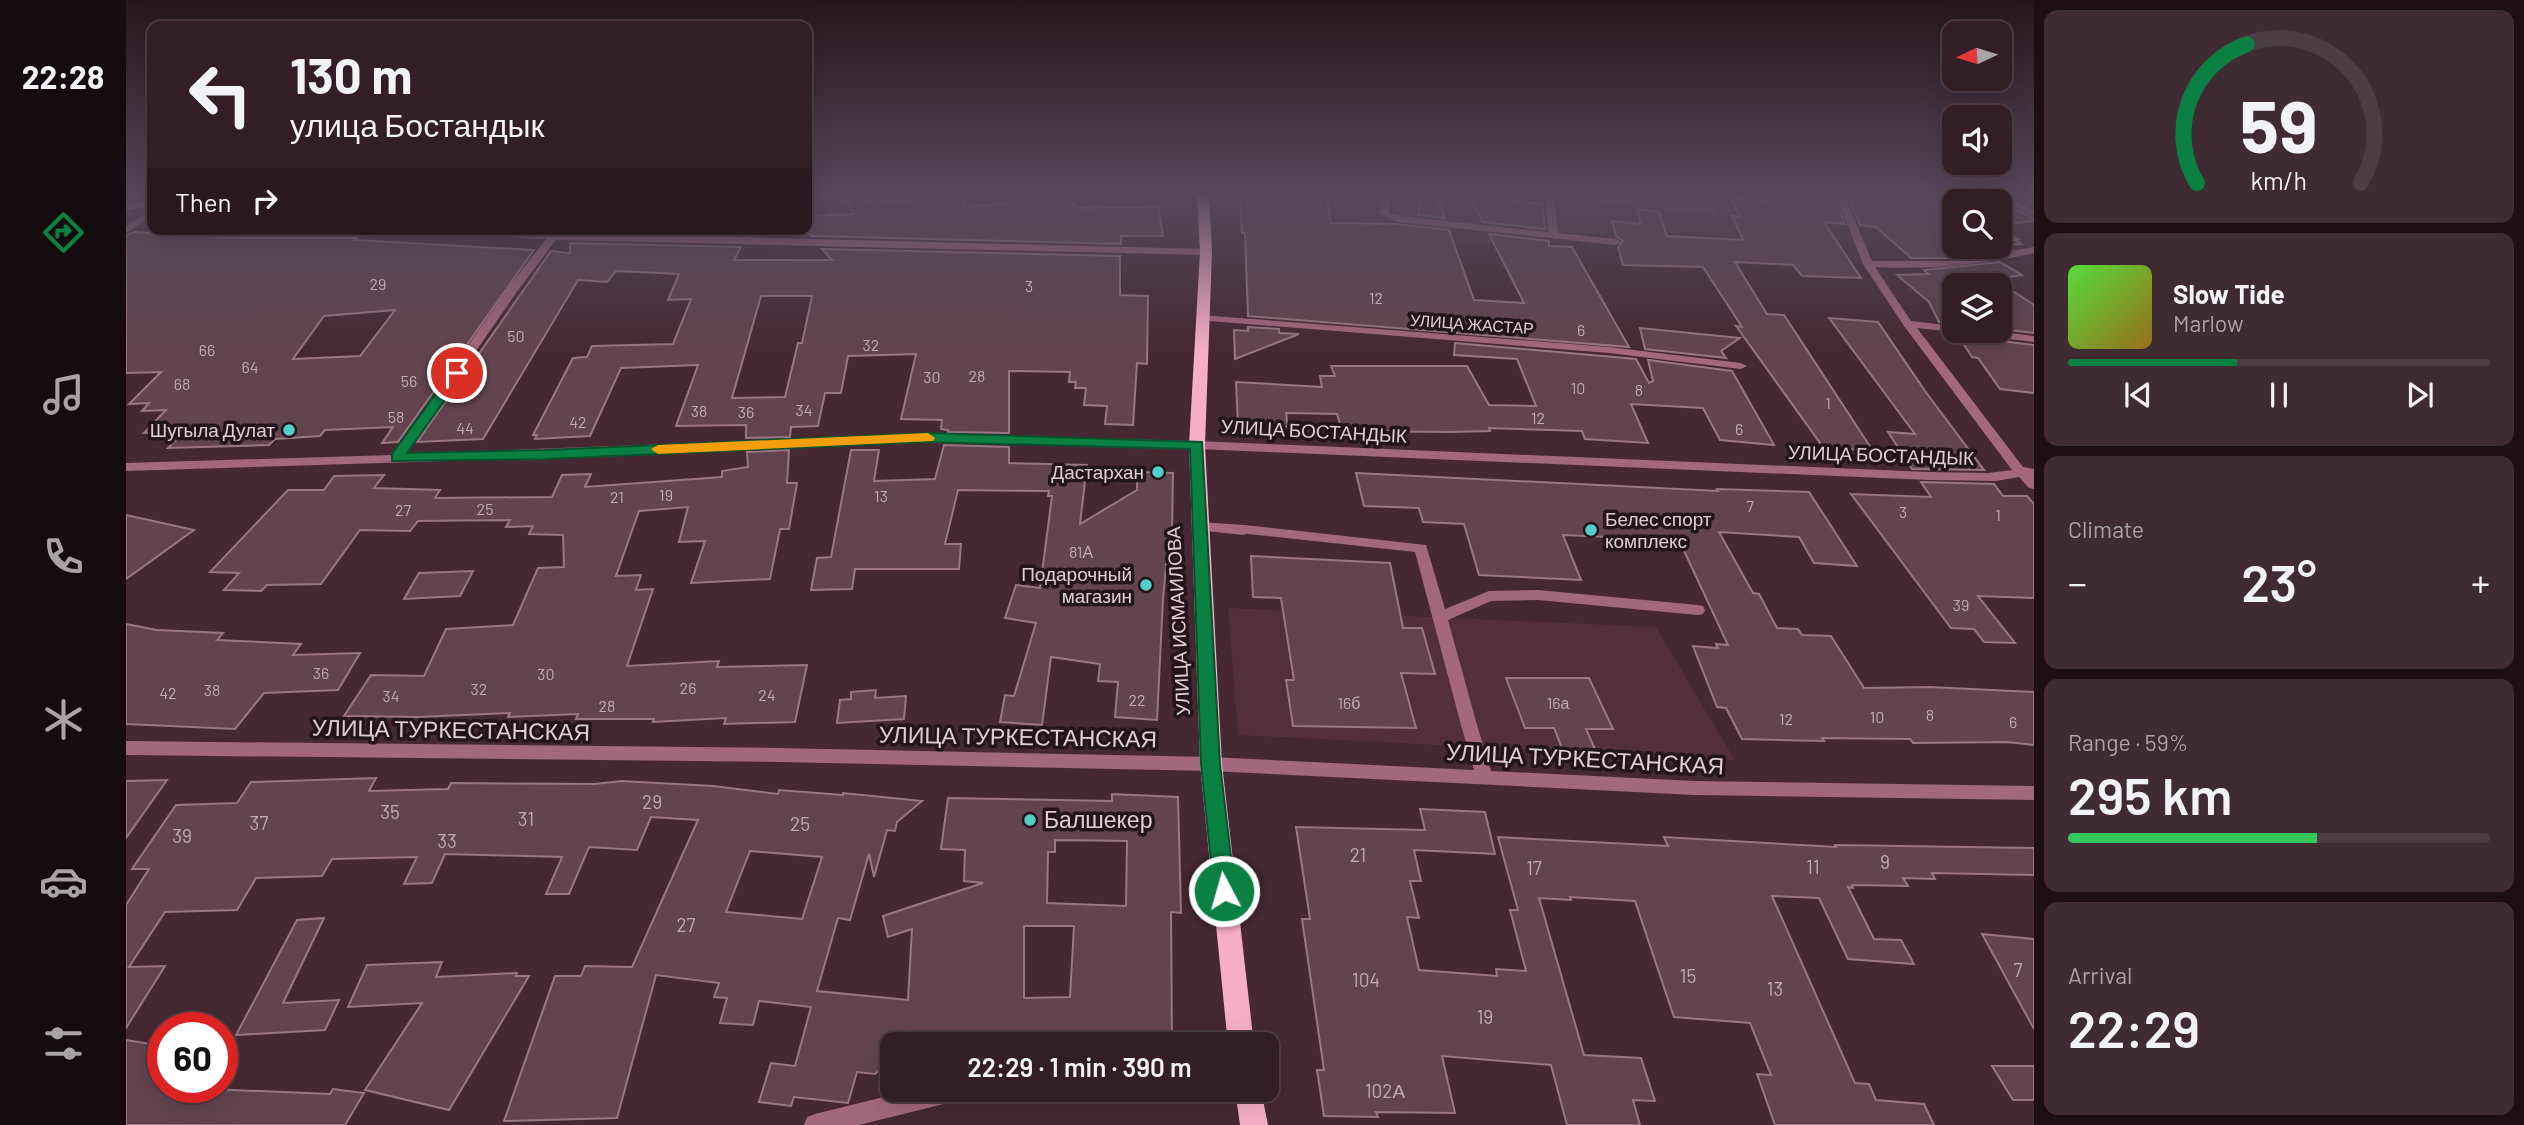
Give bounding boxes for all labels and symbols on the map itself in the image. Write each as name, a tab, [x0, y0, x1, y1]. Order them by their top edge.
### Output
north arrow	[1942, 21, 2012, 91]
house number: 29	[370, 274, 386, 293]
house number: 3	[1025, 276, 1033, 295]
house number: 12	[1369, 288, 1383, 307]
street label: УЛИЦА ЖАСТАР	[1409, 310, 1535, 337]
house number: 6	[1577, 320, 1585, 339]
house number: 50	[507, 326, 525, 345]
house number: 32	[863, 335, 879, 354]
house number: 66	[199, 340, 215, 359]
pin	[427, 343, 487, 403]
house number: 64	[241, 357, 259, 376]
house number: 28	[969, 366, 985, 385]
house number: 30	[923, 367, 941, 386]
house number: 56	[401, 371, 417, 390]
house number: 68	[174, 374, 190, 393]
house number: 10	[1571, 378, 1585, 397]
house number: 8	[1635, 380, 1643, 399]
house number: 1	[1825, 393, 1831, 412]
house number: 34	[795, 400, 813, 419]
house number: 38	[691, 401, 707, 420]
house number: 36	[738, 402, 754, 421]
house number: 58	[388, 407, 404, 426]
house number: 12	[1531, 408, 1545, 427]
house number: 42	[569, 412, 587, 431]
street label: УЛИЦА БОСТАНДЫК	[1220, 414, 1408, 447]
place label: Шугыла Дулат	[150, 418, 275, 441]
house number: 44	[456, 418, 474, 437]
house number: 6	[1735, 419, 1743, 438]
marker: Шугыла Дулат	[281, 422, 297, 438]
street label: УЛИЦА БОСТАНДЫК	[1788, 440, 1975, 469]
place label: Дастархан	[1051, 460, 1144, 483]
marker: Дастархан	[1150, 464, 1166, 480]
house number: 19	[659, 485, 673, 504]
house number: 13	[874, 486, 888, 505]
house number: 21	[610, 487, 624, 506]
house number: 7	[1746, 496, 1754, 515]
house number: 25	[477, 499, 493, 518]
house number: 27	[395, 500, 411, 519]
house number: 3	[1899, 502, 1907, 521]
house number: 1	[1995, 505, 2001, 524]
place label: Белес спорт комплекс	[1605, 507, 1712, 552]
marker: Белес спорт комплекс	[1583, 522, 1599, 538]
street label: УЛИЦА ИСМАИЛОВА	[1161, 526, 1194, 716]
house number: 81А	[1069, 542, 1093, 561]
place label: Подарочный магазин	[1021, 562, 1132, 607]
marker: Подарочный магазин	[1138, 577, 1154, 593]
house number: 39	[1953, 595, 1969, 614]
house number: 36	[313, 663, 329, 682]
house number: 30	[537, 664, 555, 683]
house number: 26	[680, 678, 696, 697]
house number: 32	[471, 679, 487, 698]
house number: 38	[204, 680, 220, 699]
house number: 42	[159, 683, 177, 702]
house number: 24	[758, 685, 776, 704]
house number: 34	[382, 686, 400, 705]
house number: 22	[1128, 690, 1146, 709]
house number: 16б	[1337, 693, 1361, 712]
house number: 16а	[1547, 693, 1569, 712]
house number: 28	[599, 696, 615, 715]
house number: 8	[1926, 705, 1934, 724]
house number: 10	[1870, 707, 1884, 726]
house number: 12	[1779, 709, 1793, 728]
house number: 6	[2009, 712, 2017, 731]
street label: УЛИЦА ТУРКЕСТАНСКАЯ	[312, 713, 590, 745]
street label: УЛИЦА ТУРКЕСТАНСКАЯ	[879, 720, 1157, 752]
street label: УЛИЦА ТУРКЕСТАНСКАЯ	[1445, 737, 1725, 779]
house number: 29	[642, 790, 662, 813]
house number: 35	[380, 800, 400, 823]
place label: Балшекер	[1044, 805, 1152, 833]
house number: 31	[518, 807, 534, 830]
house number: 37	[250, 811, 268, 834]
house number: 25	[790, 812, 810, 835]
marker: Балшекер	[1022, 812, 1038, 828]
house number: 39	[172, 824, 192, 847]
house number: 33	[437, 829, 457, 852]
house number: 21	[1350, 843, 1366, 866]
house number: 9	[1880, 850, 1890, 873]
position arrow	[1187, 854, 1261, 928]
house number: 11	[1806, 855, 1820, 878]
house number: 17	[1526, 856, 1542, 879]
house number: 27	[676, 913, 696, 936]
house number: 7	[2014, 958, 2023, 981]
house number: 15	[1680, 964, 1696, 987]
house number: 104	[1352, 968, 1380, 991]
house number: 13	[1767, 977, 1783, 1000]
house number: 19	[1477, 1005, 1493, 1028]
speed limit sign: 60	[147, 1012, 238, 1103]
house number: 102А	[1365, 1079, 1405, 1102]

